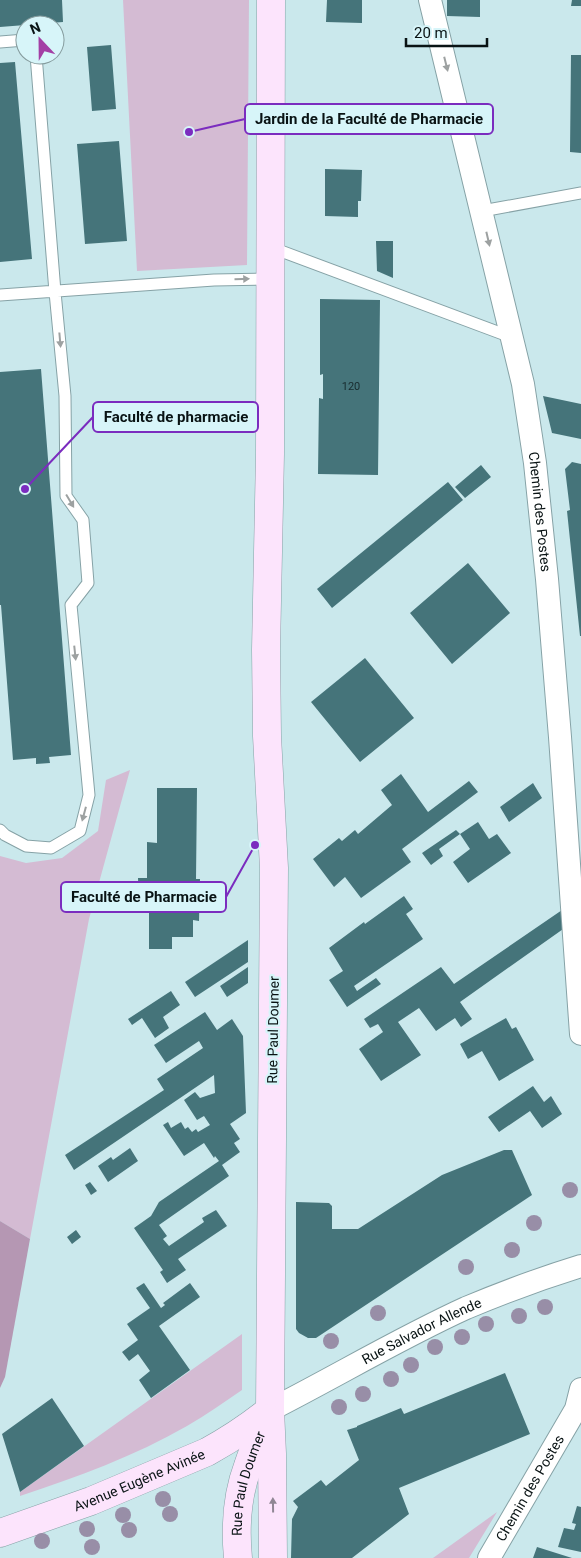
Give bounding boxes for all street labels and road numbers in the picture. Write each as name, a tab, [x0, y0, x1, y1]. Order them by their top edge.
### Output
street label: Chemin des Postes	[525, 451, 554, 572]
street label: Rue Paul Doumer	[264, 976, 282, 1084]
street label: Rue Salvador Allende	[359, 1295, 484, 1367]
street label: Rue Paul Doumer	[229, 1429, 268, 1536]
street label: Chemin des Postes	[493, 1432, 567, 1544]
street label: Avenue Eugène Avinée	[72, 1446, 207, 1514]

